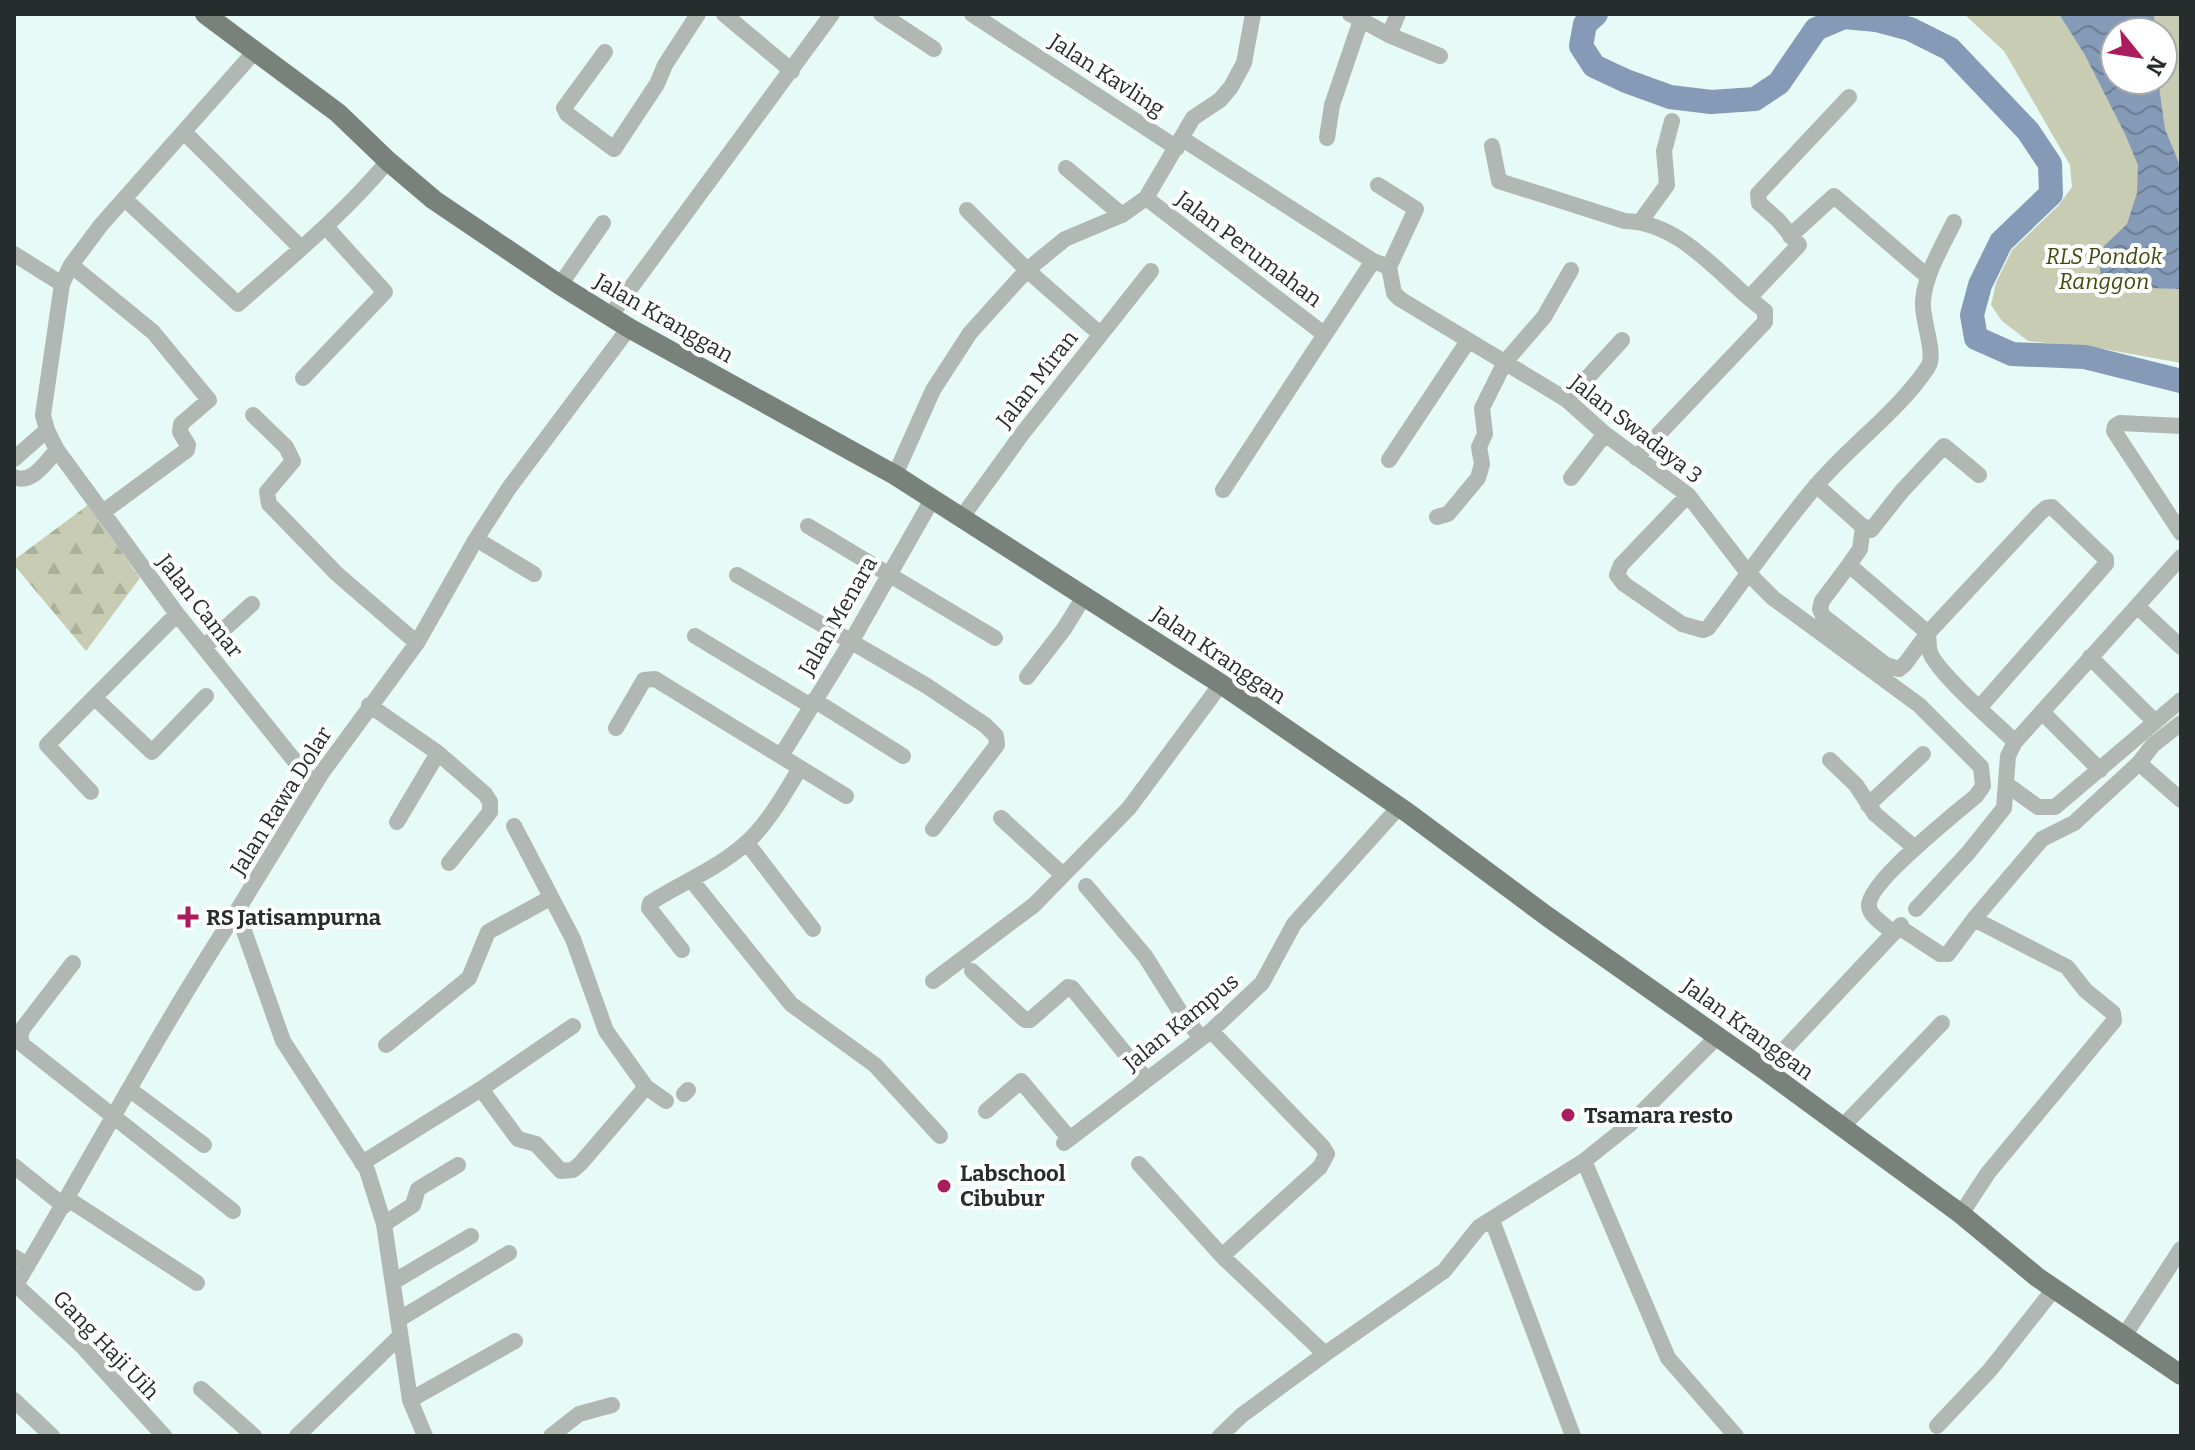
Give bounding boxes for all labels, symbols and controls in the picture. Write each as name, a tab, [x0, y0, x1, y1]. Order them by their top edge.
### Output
north arrow	[2099, 16, 2179, 96]
street label: Jalan Kavling	[1044, 27, 1170, 122]
text: N	[2140, 52, 2172, 80]
street label: Jalan Perumahan	[1170, 185, 1327, 313]
park label: RLS Pondok Ranggon	[2046, 243, 2163, 295]
street label: Jalan Kranggan	[589, 267, 738, 369]
street label: Jalan Miran	[990, 325, 1084, 434]
street label: Jalan Swadaya 3	[1563, 368, 1708, 489]
street label: Jalan Camar	[151, 548, 249, 663]
street label: Jalan Menara	[792, 551, 883, 681]
street label: Jalan Kranggan	[1146, 600, 1291, 710]
street label: Jalan Rawa Dolar	[224, 721, 338, 881]
place label: RS Jatisampurna	[206, 904, 382, 931]
marker: RS Jatisampurna	[177, 906, 199, 928]
street label: Jalan Kampus	[1117, 967, 1244, 1077]
street label: Jalan Kranggan	[1676, 972, 1819, 1086]
place label: Tsamara resto	[1584, 1102, 1733, 1129]
marker: Tsamara resto	[1559, 1106, 1577, 1124]
place label: Labschool Cibubur	[960, 1160, 1066, 1212]
marker: Labschool Cibubur	[935, 1177, 953, 1195]
street label: Gang Haji Uih	[47, 1285, 165, 1405]

